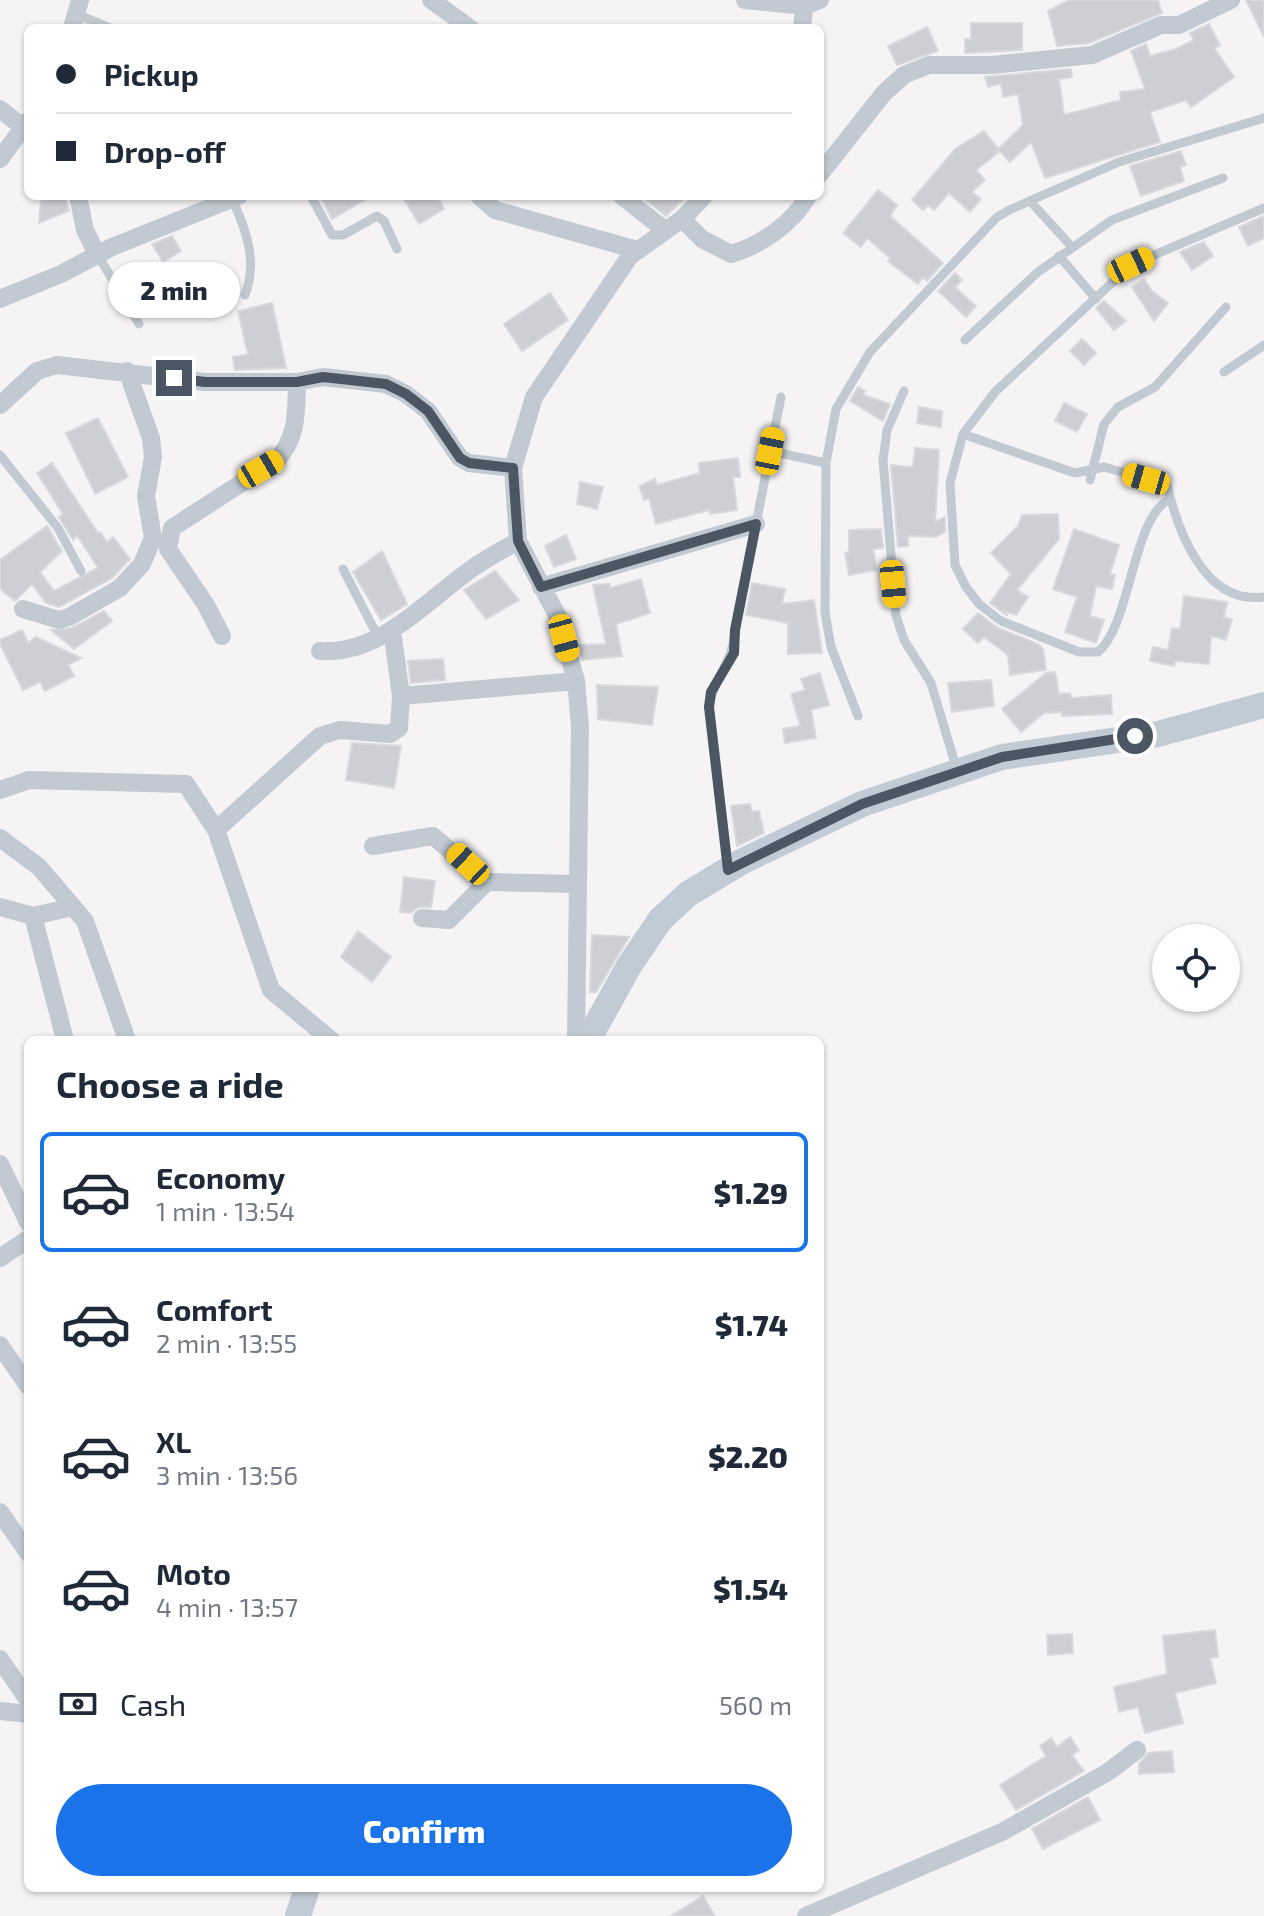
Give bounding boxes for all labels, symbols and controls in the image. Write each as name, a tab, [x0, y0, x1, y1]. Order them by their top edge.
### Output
text: Pickup	[104, 56, 199, 92]
text: Drop-off	[104, 133, 226, 169]
car	[1104, 244, 1158, 286]
callout: 2 min	[108, 262, 240, 318]
text: 2 min	[140, 274, 208, 305]
route end	[156, 360, 192, 396]
car	[754, 425, 786, 477]
car	[234, 447, 288, 491]
car	[1120, 461, 1172, 497]
car	[879, 559, 907, 609]
car	[546, 612, 582, 664]
route start	[1117, 718, 1153, 754]
car	[442, 839, 494, 889]
map controls	[1152, 924, 1240, 1012]
button: locate	[1152, 924, 1240, 1012]
text: Choose a ride	[56, 1062, 284, 1105]
icon: car	[60, 1156, 132, 1228]
text: Economy	[156, 1159, 285, 1195]
text: $1.29	[714, 1174, 788, 1210]
text: 1 min · 13:54	[156, 1195, 295, 1226]
icon: car	[60, 1288, 132, 1360]
text: Comfort	[156, 1291, 273, 1327]
text: $1.74	[715, 1306, 788, 1342]
text: 2 min · 13:55	[156, 1327, 297, 1358]
icon: car	[60, 1420, 132, 1492]
text: XL	[156, 1423, 191, 1459]
text: $2.20	[708, 1438, 788, 1474]
text: 3 min · 13:56	[156, 1459, 298, 1490]
icon: car	[60, 1552, 132, 1624]
text: Moto	[156, 1555, 231, 1591]
text: $1.54	[713, 1570, 788, 1606]
text: 4 min · 13:57	[156, 1591, 298, 1622]
icon: cash	[56, 1682, 100, 1726]
text: Cash	[120, 1686, 186, 1722]
text: 560 m	[719, 1689, 792, 1720]
button: Confirm	[56, 1784, 792, 1876]

